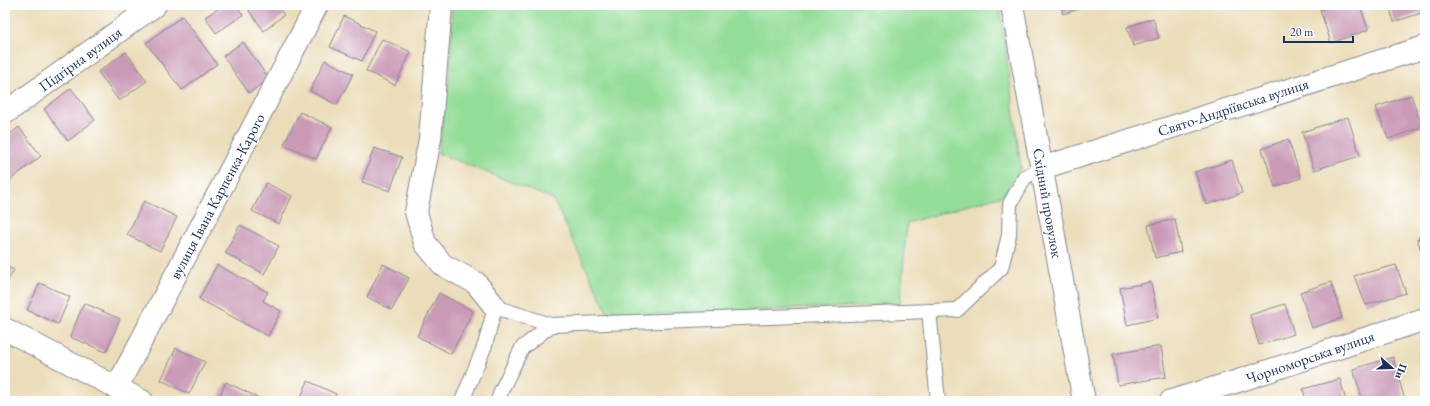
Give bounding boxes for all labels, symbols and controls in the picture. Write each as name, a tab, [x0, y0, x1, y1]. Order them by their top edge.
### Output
scale bar	[1284, 18, 1353, 44]
street label: Підгірна вулиця	[35, 22, 126, 96]
text: 20 m	[1290, 24, 1314, 40]
street label: Свято-Андріївська вулиця	[1155, 74, 1311, 140]
street label: вулиця Івана Карпенка-Карого	[165, 110, 269, 282]
street label: Східний провулок	[1029, 147, 1067, 259]
street label: Чорноморська вулиця	[1243, 326, 1377, 388]
north arrow	[1372, 348, 1412, 388]
text: Пн	[1392, 362, 1411, 381]

